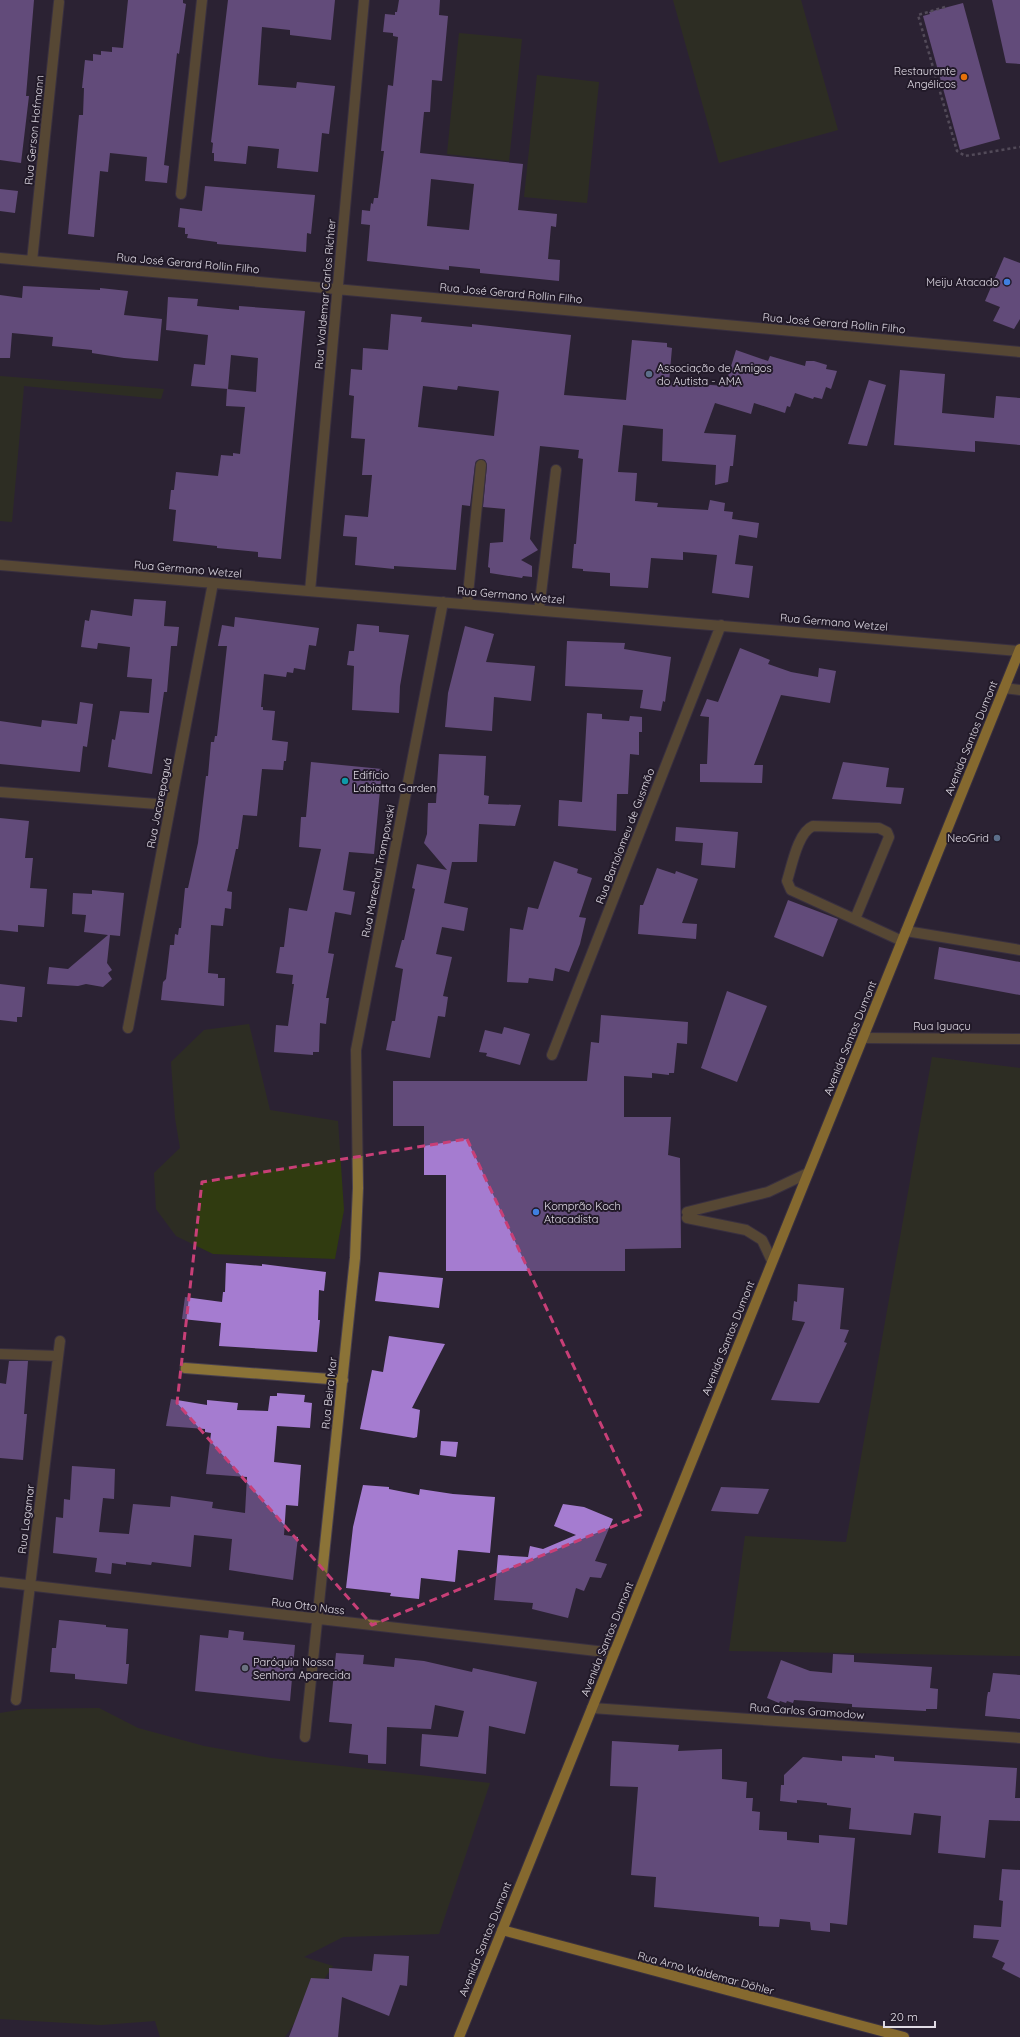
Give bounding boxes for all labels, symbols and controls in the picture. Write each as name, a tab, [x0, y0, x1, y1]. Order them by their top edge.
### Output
place label: Restaurante Angélicos	[894, 64, 956, 91]
marker: Restaurante Angélicos	[959, 72, 969, 82]
street label: Rua Gerson Hofmann	[21, 74, 47, 186]
street label: Rua Waldemar Carlos Richter	[311, 218, 339, 370]
street label: Rua José Gerard Rollin Filho	[116, 250, 260, 276]
place label: Meiju Atacado	[926, 275, 999, 289]
marker: Meiju Atacado	[1002, 277, 1012, 287]
street label: Rua José Gerard Rollin Filho	[439, 280, 583, 306]
street label: Rua José Gerard Rollin Filho	[762, 310, 906, 336]
place label: Associação de Amigos do Autista - AMA	[657, 361, 772, 388]
marker: Associação de Amigos do Autista - AMA	[644, 369, 654, 379]
street label: Rua Germano Wetzel	[133, 557, 243, 581]
street label: Rua Germano Wetzel	[456, 583, 566, 607]
street label: Rua Germano Wetzel	[779, 610, 889, 634]
street label: Avenida Santos Dumont	[942, 678, 1001, 797]
street label: Rua Jacarepaguá	[143, 757, 175, 849]
street label: Rua Bartolomeu de Gusmão	[593, 766, 658, 906]
place label: Edifício Labiatta Garden	[353, 768, 436, 795]
marker: Edifício Labiatta Garden	[340, 776, 350, 786]
street label: Rua Marechal Trompowski	[358, 803, 398, 939]
place label: NeoGrid	[947, 831, 989, 845]
marker: NeoGrid	[992, 833, 1002, 843]
street label: Avenida Santos Dumont	[821, 978, 880, 1097]
street label: Rua Iguaçu	[913, 1019, 971, 1033]
place label: Komprão Koch Atacadista	[544, 1199, 621, 1226]
marker: Komprão Koch Atacadista	[531, 1207, 541, 1217]
street label: Avenida Santos Dumont	[699, 1278, 758, 1397]
street label: Rua Beira Mar	[318, 1355, 340, 1430]
street label: Rua Lagamar	[15, 1483, 37, 1555]
street label: Avenida Santos Dumont	[578, 1579, 637, 1698]
street label: Rua Otto Nass	[271, 1595, 345, 1617]
place label: Paróquia Nossa Senhora Aparecida	[253, 1655, 350, 1682]
marker: Paróquia Nossa Senhora Aparecida	[240, 1663, 250, 1673]
street label: Rua Carlos Gramodow	[749, 1700, 865, 1722]
street label: Avenida Santos Dumont	[456, 1879, 515, 1998]
street label: Rua Arno Waldemar Döhler	[636, 1948, 776, 1998]
scale bar	[884, 2003, 935, 2029]
text: 20 m	[890, 2009, 918, 2024]

